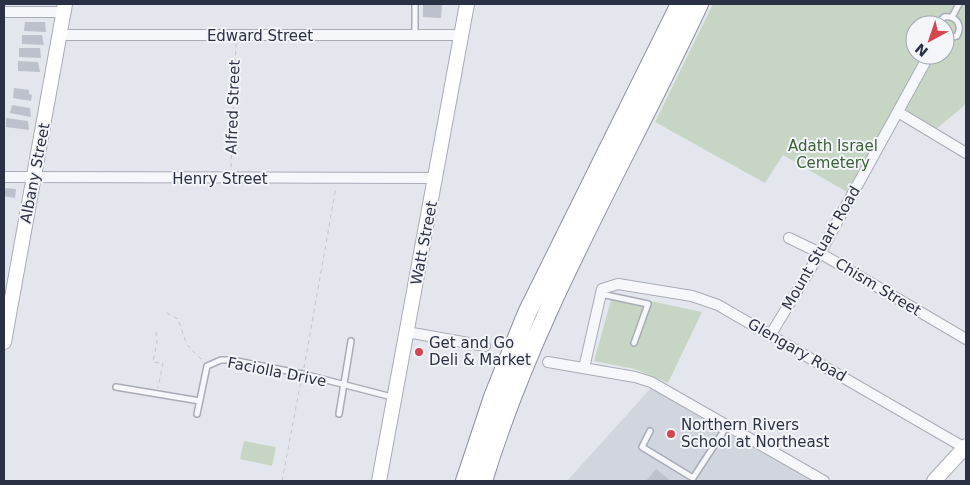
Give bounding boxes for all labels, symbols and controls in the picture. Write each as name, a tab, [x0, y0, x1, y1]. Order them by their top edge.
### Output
north arrow	[905, 15, 955, 65]
street label: Edward Street	[207, 27, 313, 45]
text: N	[912, 40, 931, 60]
street label: Alfred Street	[222, 59, 244, 155]
street label: Albany Street	[16, 121, 54, 225]
park label: Adath Israel Cemetery	[788, 137, 878, 172]
street label: Henry Street	[172, 170, 268, 188]
street label: Mount Stuart Road	[778, 183, 864, 313]
street label: Watt Street	[407, 199, 441, 287]
street label: Chism Street	[832, 254, 924, 320]
street label: Glengary Road	[745, 315, 849, 385]
place label: Get and Go Deli & Market	[429, 334, 531, 369]
marker: Get and Go Deli & Market	[413, 346, 425, 358]
street label: Faciolla Drive	[226, 354, 328, 390]
place label: Northern Rivers School at Northeast	[681, 416, 830, 451]
marker: Northern Rivers School at Northeast	[665, 428, 677, 440]

